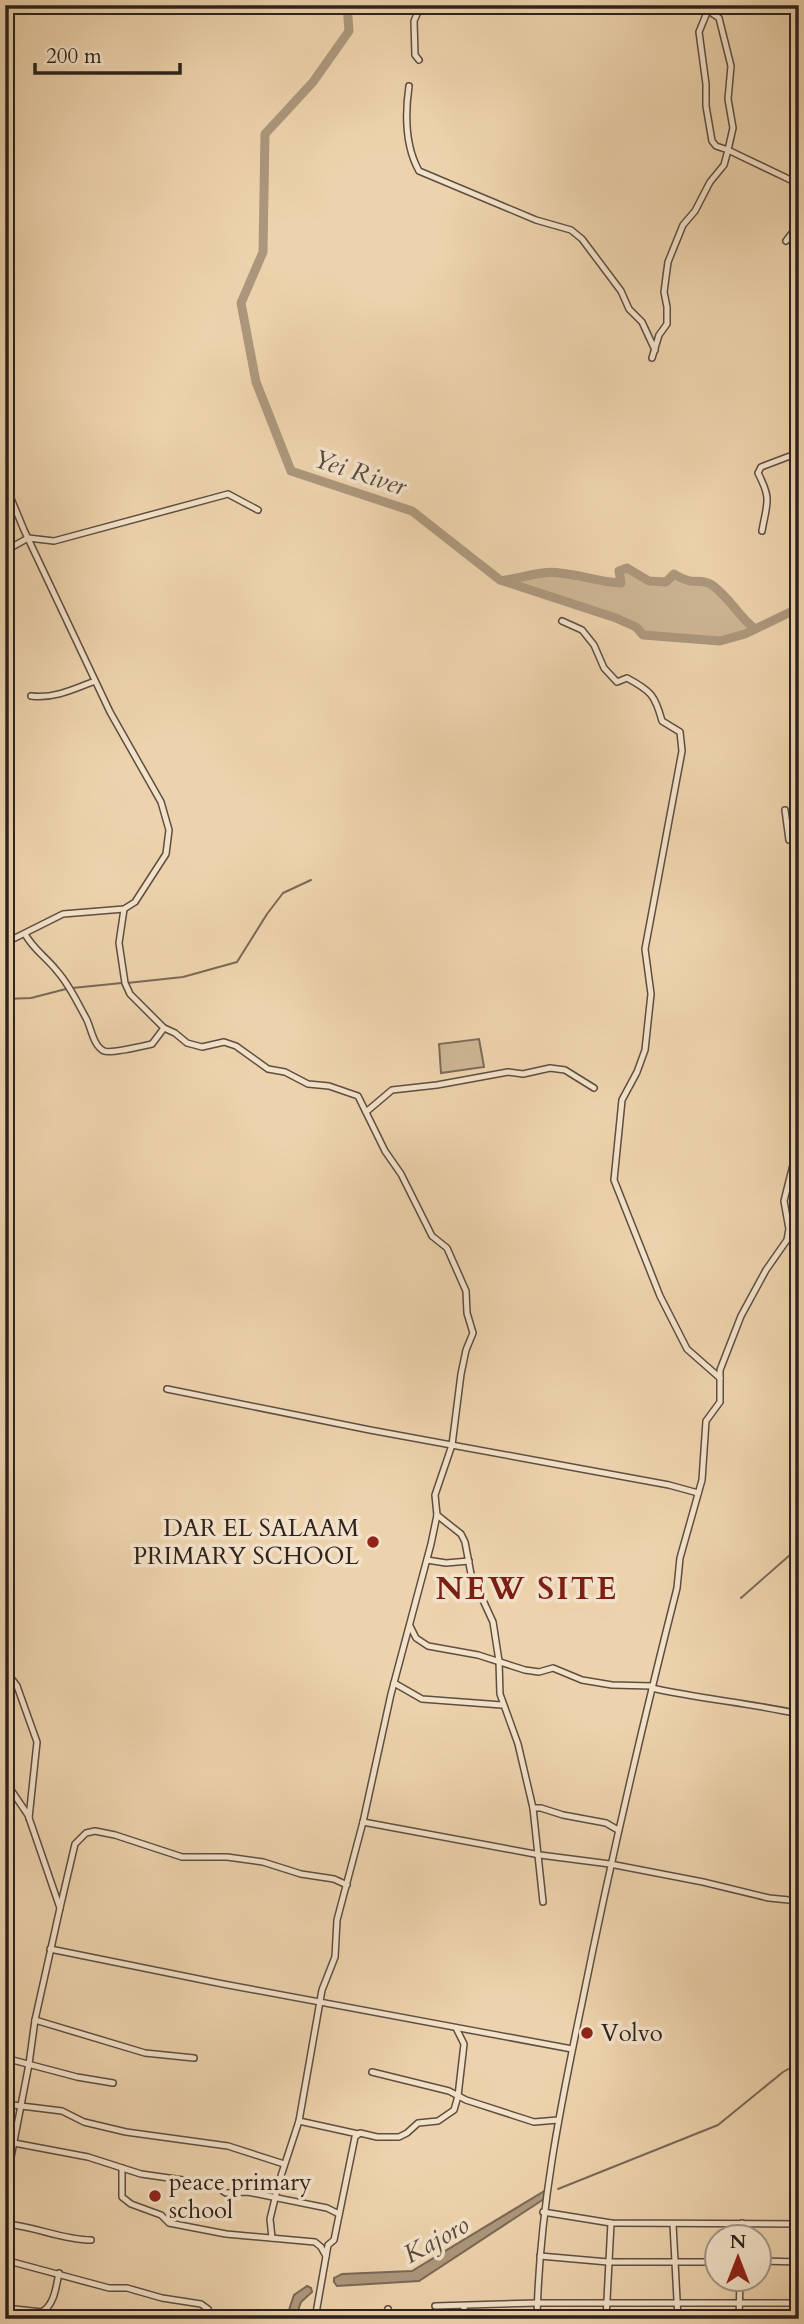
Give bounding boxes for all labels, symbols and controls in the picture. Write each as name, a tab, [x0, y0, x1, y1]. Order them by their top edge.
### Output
scale bar	[35, 32, 180, 76]
text: 200 m	[46, 42, 102, 71]
water label: Yei River	[309, 441, 412, 504]
place label: DAR EL SALAAM PRIMARY SCHOOL	[133, 1512, 359, 1573]
marker: DAR EL SALAAM PRIMARY SCHOOL	[365, 1534, 381, 1550]
district label: NEW SITE	[436, 1567, 618, 1611]
place label: Volvo	[601, 2017, 663, 2050]
marker: Volvo	[579, 2025, 595, 2041]
place label: peace primary school	[169, 2166, 312, 2227]
marker: peace primary school	[147, 2188, 163, 2204]
water label: Kajoro	[397, 2207, 476, 2272]
north arrow	[702, 2222, 772, 2292]
text: N	[730, 2229, 747, 2255]

